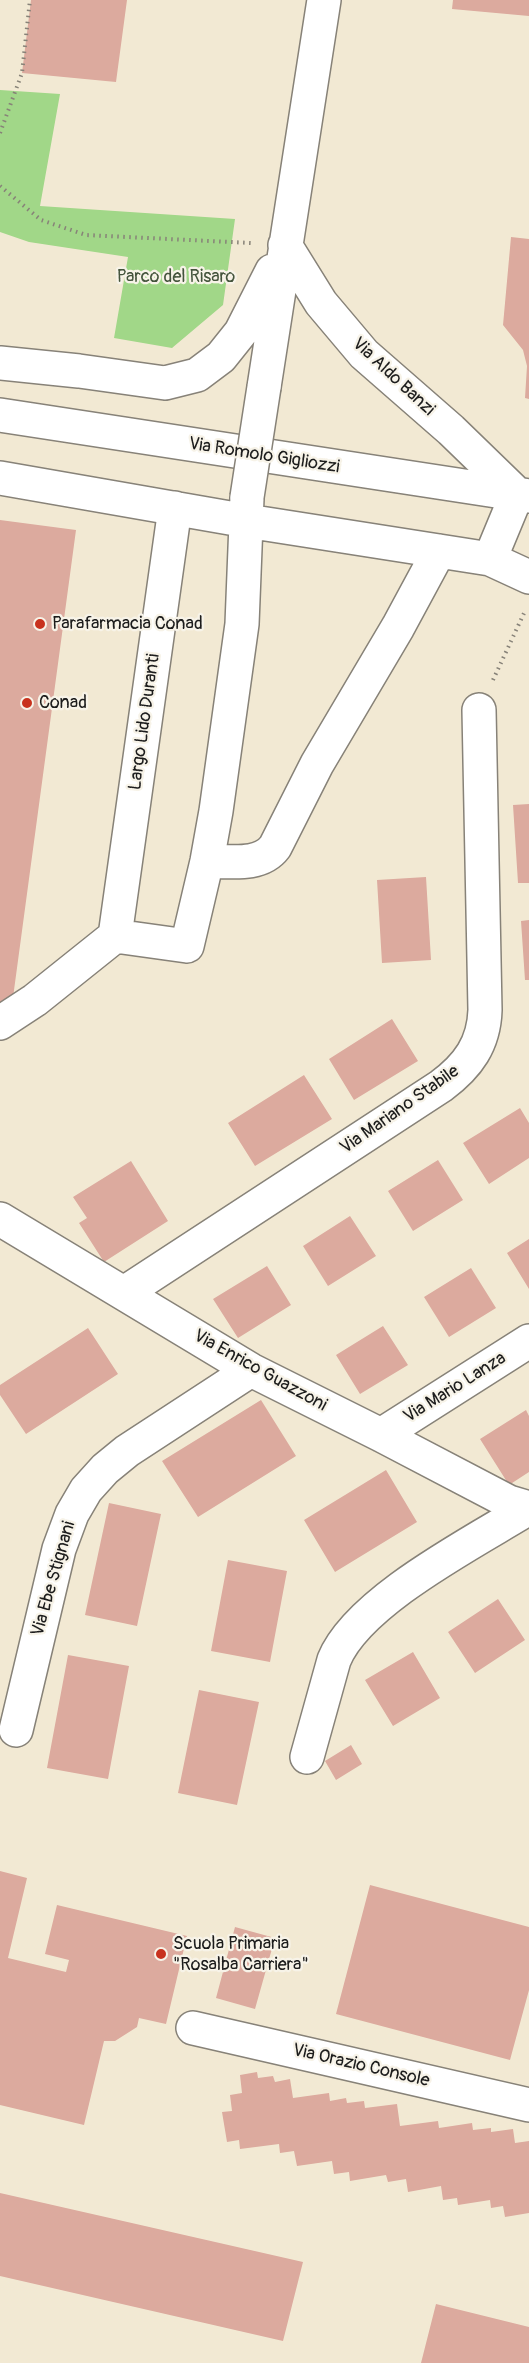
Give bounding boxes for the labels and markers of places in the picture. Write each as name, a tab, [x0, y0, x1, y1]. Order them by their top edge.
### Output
place label: Parafarmacia Conad	[52, 613, 203, 635]
marker: Parafarmacia Conad	[33, 617, 47, 631]
place label: Conad	[39, 692, 87, 714]
marker: Conad	[20, 696, 34, 710]
place label: Scuola Primaria "Rosalba Carriera"	[173, 1933, 309, 1976]
marker: Scuola Primaria "Rosalba Carriera"	[154, 1947, 168, 1961]

